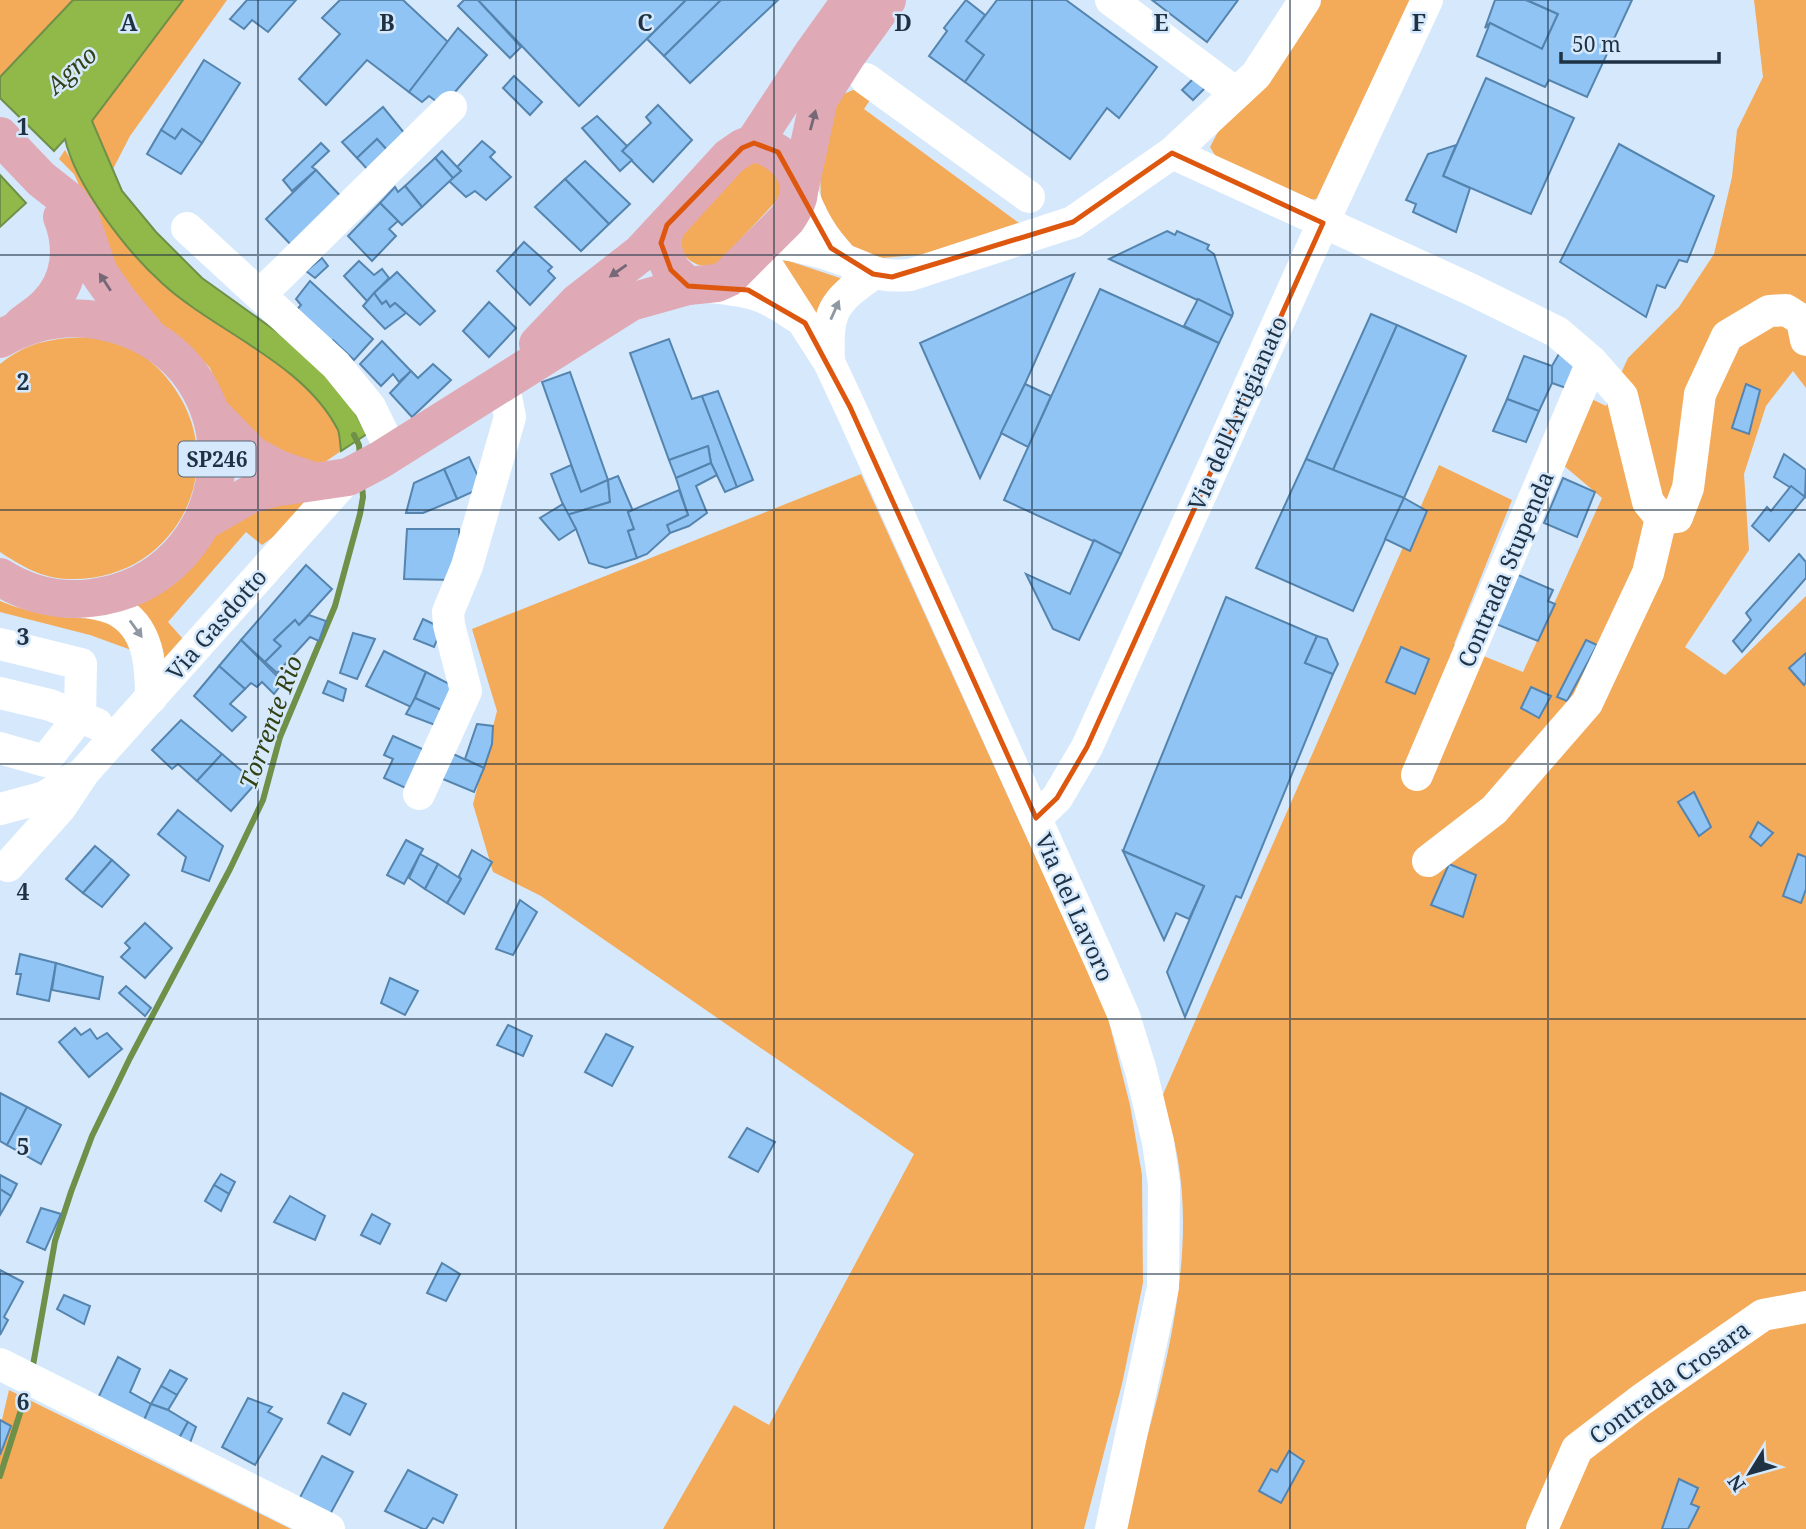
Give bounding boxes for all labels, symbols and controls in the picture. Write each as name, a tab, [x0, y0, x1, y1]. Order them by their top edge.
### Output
text: A	[120, 6, 138, 38]
text: B	[379, 6, 395, 38]
text: C	[637, 6, 653, 38]
text: D	[894, 6, 912, 38]
text: E	[1153, 6, 1169, 38]
text: F	[1412, 6, 1426, 38]
scale bar	[1561, 21, 1718, 65]
text: 50 m	[1572, 30, 1621, 58]
water label: Agno	[37, 37, 104, 102]
one-way arrow	[808, 109, 819, 131]
text: 1	[17, 110, 30, 142]
one-way arrow	[609, 264, 627, 278]
one-way arrow	[99, 272, 112, 291]
one-way arrow	[829, 300, 841, 320]
street label: Via dell'Artigianato	[1180, 311, 1294, 515]
text: 2	[17, 365, 30, 397]
road number: SP246	[178, 442, 256, 476]
street label: Contrada Stupenda	[1449, 466, 1561, 672]
street label: Via Gasdotto	[159, 561, 273, 687]
text: 3	[17, 620, 30, 652]
one-way arrow	[129, 620, 143, 639]
water label: Torrente Rio	[231, 651, 309, 793]
street label: Via del Lavoro	[1028, 828, 1122, 986]
text: 4	[17, 875, 30, 907]
text: 5	[17, 1130, 30, 1162]
street label: Contrada Crosara	[1582, 1313, 1756, 1451]
text: 6	[17, 1385, 30, 1417]
north arrow	[1715, 1438, 1785, 1508]
text: N	[1722, 1469, 1751, 1497]

